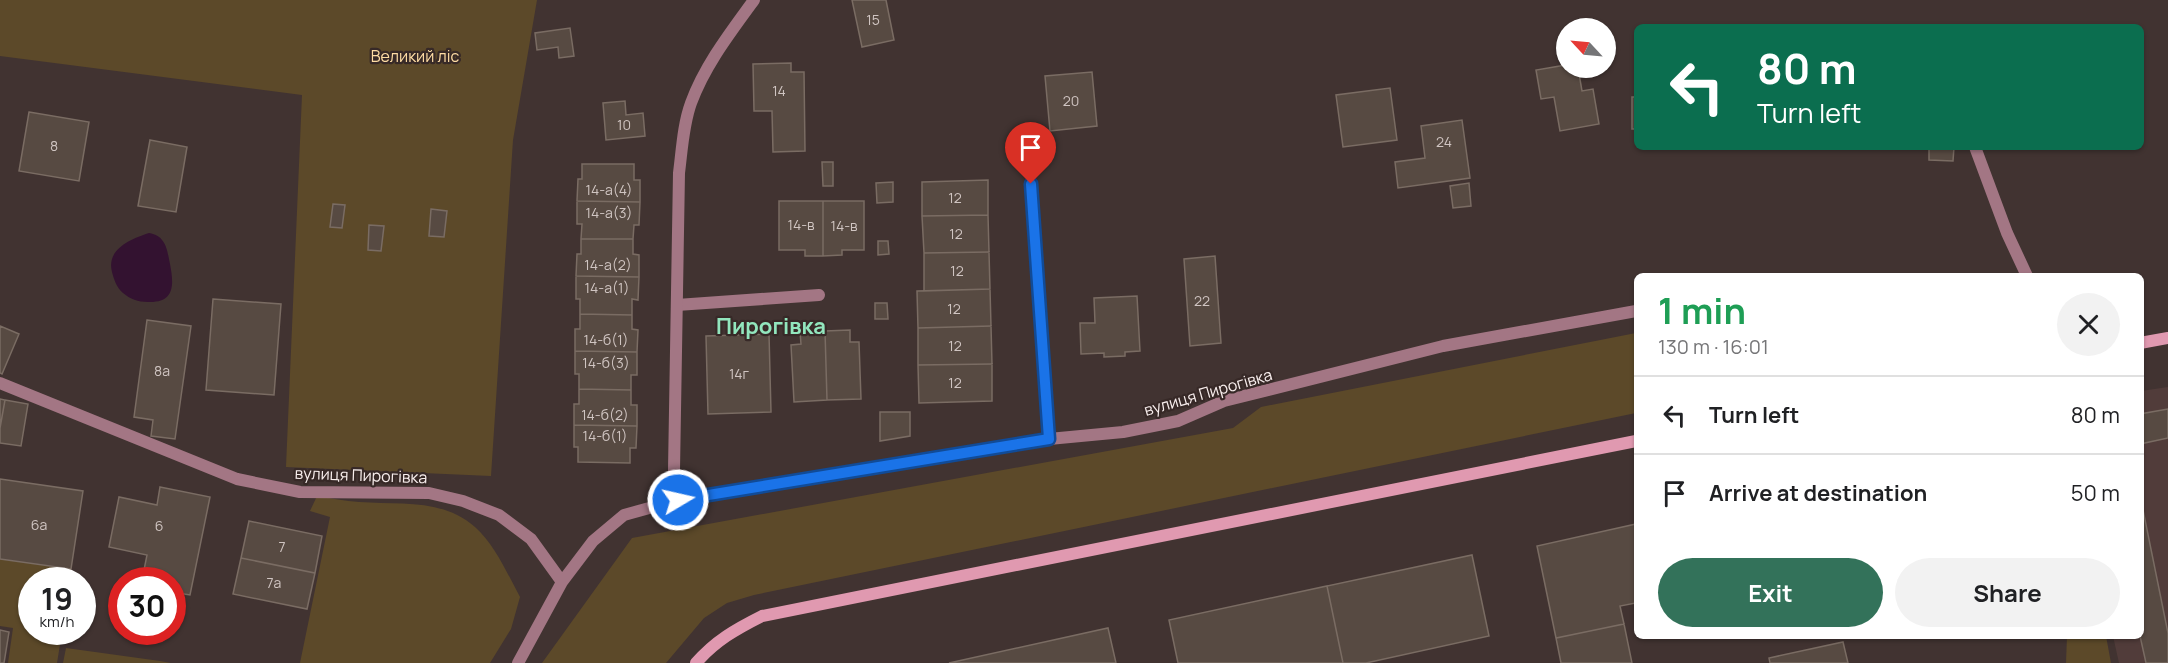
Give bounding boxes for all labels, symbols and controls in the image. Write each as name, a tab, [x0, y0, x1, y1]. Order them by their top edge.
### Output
house number: 15	[866, 10, 880, 29]
north arrow	[1556, 18, 1616, 78]
map controls	[1556, 18, 1616, 78]
text: 80 m	[1757, 39, 1857, 97]
park label: Великий ліс	[371, 45, 459, 67]
icon: left	[1658, 48, 1736, 126]
house number: 14	[772, 81, 786, 100]
house number: 20	[1063, 91, 1079, 110]
text: Turn left	[1757, 94, 1861, 131]
house number: 10	[617, 115, 631, 134]
pin	[1005, 122, 1056, 184]
icon: arrive	[1014, 131, 1047, 164]
house number: 24	[1436, 132, 1452, 151]
house number: 8	[50, 136, 58, 155]
house number: 14-а(4)	[586, 180, 633, 199]
house number: 12	[948, 188, 962, 207]
house number: 14-а(3)	[585, 203, 633, 222]
house number: 14-в	[787, 215, 815, 234]
house number: 14-в	[830, 216, 858, 235]
house number: 12	[949, 224, 963, 243]
house number: 14-а(2)	[584, 255, 632, 274]
house number: 12	[950, 261, 964, 280]
house number: 14-а(1)	[585, 278, 629, 297]
text: 1 min	[1658, 286, 1746, 335]
house number: 22	[1194, 291, 1210, 310]
button: close	[2057, 293, 2120, 356]
house number: 12	[947, 299, 961, 318]
district label: Пирогівка	[716, 311, 826, 341]
house number: 14-б(1)	[583, 330, 629, 349]
text: 130 m · 16:01	[1658, 333, 1769, 360]
house number: 12	[948, 336, 962, 355]
house number: 14-б(3)	[582, 353, 630, 372]
house number: 8а	[154, 361, 170, 380]
street label: вулиця Пирогівка	[1141, 363, 1275, 421]
house number: 14г	[729, 364, 750, 383]
house number: 12	[948, 373, 962, 392]
icon: left	[1658, 399, 1691, 432]
text: Turn left	[1709, 400, 1799, 430]
text: 80 m	[2071, 400, 2120, 430]
house number: 14-б(2)	[581, 405, 629, 424]
house number: 14-б(1)	[582, 426, 628, 445]
street label: вулиця Пирогівка	[294, 462, 428, 488]
position arrow	[646, 468, 710, 532]
icon: arrive	[1658, 477, 1691, 510]
text: Arrive at destination	[1709, 478, 1927, 508]
text: 50 m	[2071, 478, 2120, 508]
house number: 6а	[31, 515, 47, 534]
house number: 6	[155, 516, 163, 535]
house number: 7	[278, 537, 286, 556]
button: Exit	[1658, 558, 1883, 627]
button: Share	[1895, 558, 2120, 627]
speed limit sign: 30	[108, 567, 186, 645]
house number: 7а	[267, 573, 281, 592]
text: 19	[41, 578, 73, 619]
text: km/h	[40, 611, 74, 632]

